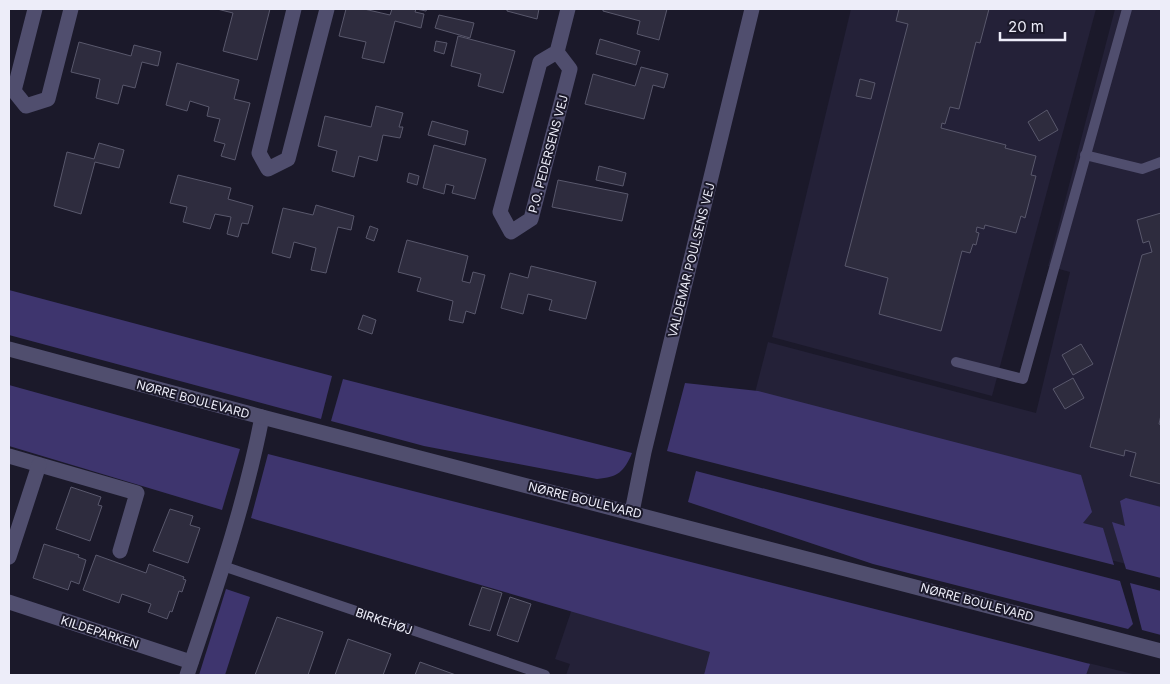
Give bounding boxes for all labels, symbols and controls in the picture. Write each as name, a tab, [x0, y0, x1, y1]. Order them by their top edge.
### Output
scale bar	[1000, 10, 1065, 42]
text: 20 m	[1008, 17, 1044, 36]
street label: P.O. PEDERSENS VEJ	[525, 93, 571, 215]
street label: VALDEMAR POULSENS VEJ	[665, 181, 717, 339]
street label: NØRRE BOULEVARD	[135, 377, 251, 421]
street label: NØRRE BOULEVARD	[527, 479, 643, 521]
street label: NØRRE BOULEVARD	[919, 580, 1035, 624]
street label: BIRKEHØJ	[354, 604, 414, 638]
street label: KILDEPARKEN	[59, 612, 141, 652]

